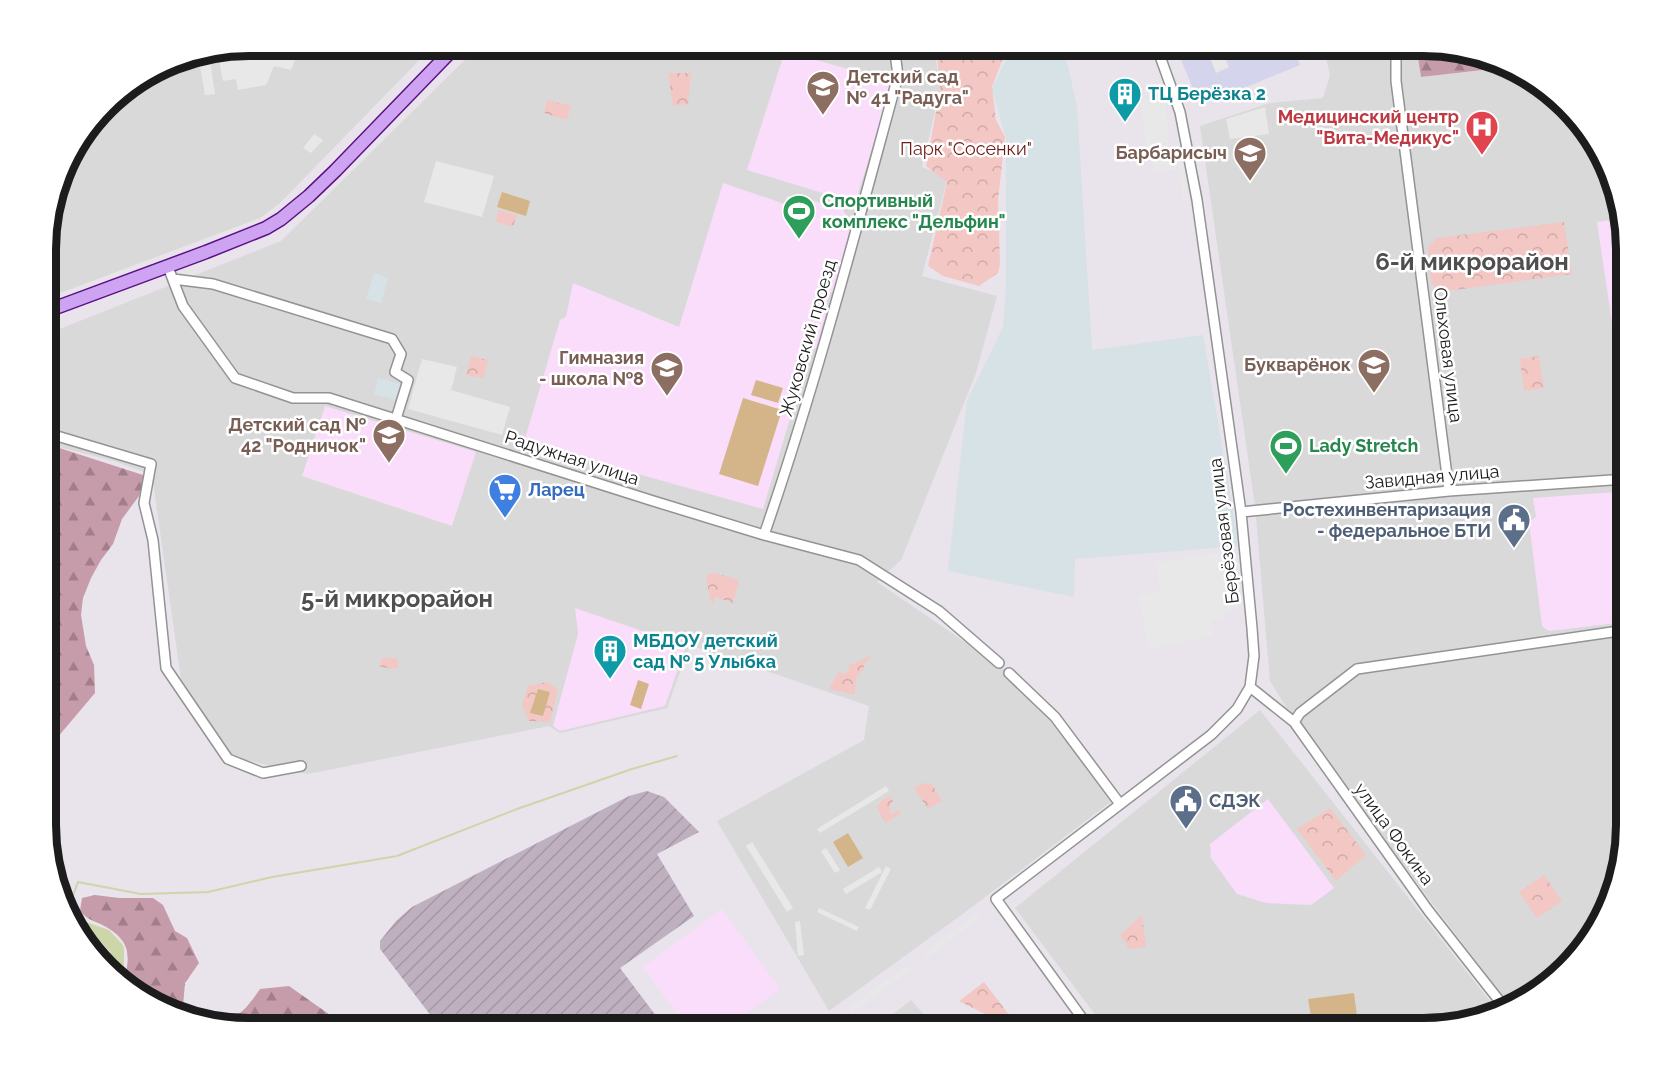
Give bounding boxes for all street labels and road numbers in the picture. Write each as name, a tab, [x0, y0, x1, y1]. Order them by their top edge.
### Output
street label: Жуковский проезд	[775, 257, 840, 419]
street label: Ольховая улица	[1430, 286, 1467, 424]
street label: Радужная улица	[502, 426, 642, 489]
street label: Берёзовая улица	[1204, 457, 1243, 605]
street label: Завидная улица	[1364, 460, 1500, 493]
street label: улица Фокина	[1350, 779, 1439, 889]

